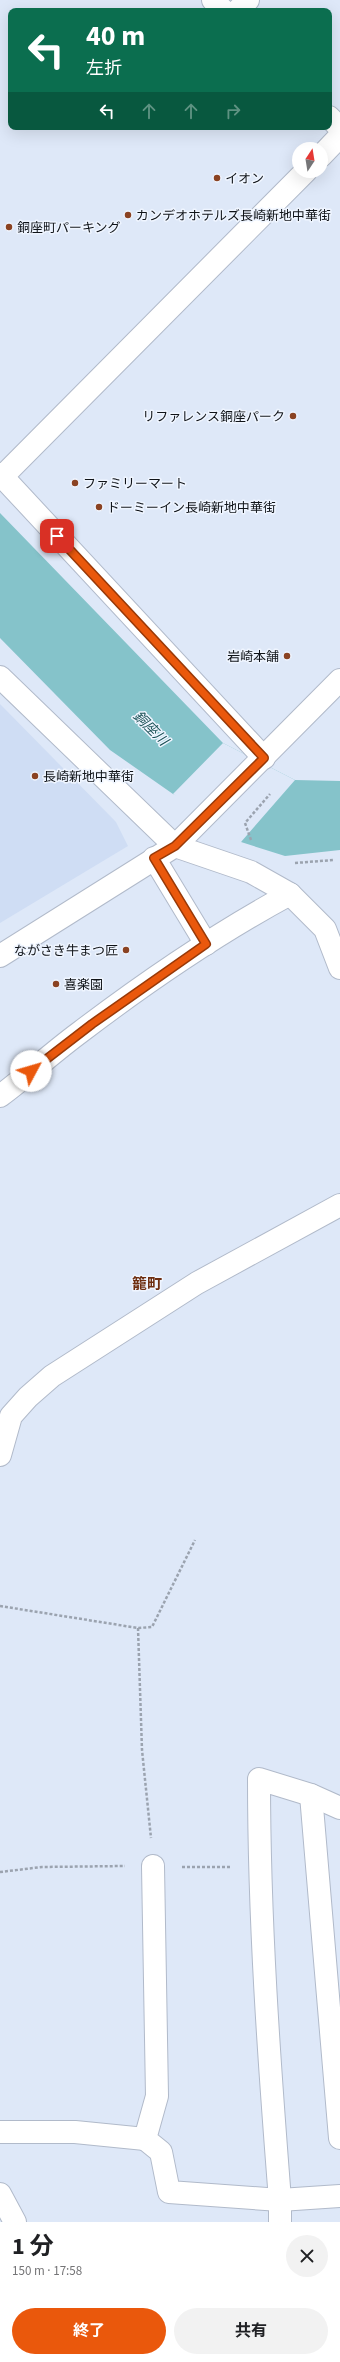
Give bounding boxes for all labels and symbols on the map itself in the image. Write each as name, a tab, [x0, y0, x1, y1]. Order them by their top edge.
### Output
north arrow	[292, 142, 328, 178]
place label: イオン	[225, 170, 264, 188]
marker: イオン	[212, 173, 222, 183]
place label: カンデオホテルズ長崎新地中華街	[136, 207, 331, 225]
marker: カンデオホテルズ長崎新地中華街	[123, 210, 133, 220]
place label: 銅座町パーキング	[17, 219, 121, 237]
marker: 銅座町パーキング	[4, 222, 14, 232]
place label: リファレンス銅座パーク	[142, 408, 285, 426]
marker: リファレンス銅座パーク	[288, 411, 298, 421]
place label: ファミリーマート	[83, 475, 187, 493]
marker: ファミリーマート	[70, 478, 80, 488]
place label: ドーミーイン長崎新地中華街	[107, 499, 276, 517]
marker: ドーミーイン長崎新地中華街	[94, 502, 104, 512]
pin	[40, 519, 74, 553]
place label: 岩崎本舗	[227, 648, 279, 666]
marker: 岩崎本舗	[282, 651, 292, 661]
water label: 銅座川	[128, 707, 174, 752]
place label: 長崎新地中華街	[43, 768, 134, 786]
marker: 長崎新地中華街	[30, 771, 40, 781]
place label: ながさき牛まつ匠	[14, 942, 118, 960]
marker: ながさき牛まつ匠	[121, 945, 131, 955]
place label: 喜楽園	[64, 976, 103, 994]
marker: 喜楽園	[51, 979, 61, 989]
position arrow	[10, 1050, 52, 1092]
district label: 籠町	[132, 1274, 162, 1295]

